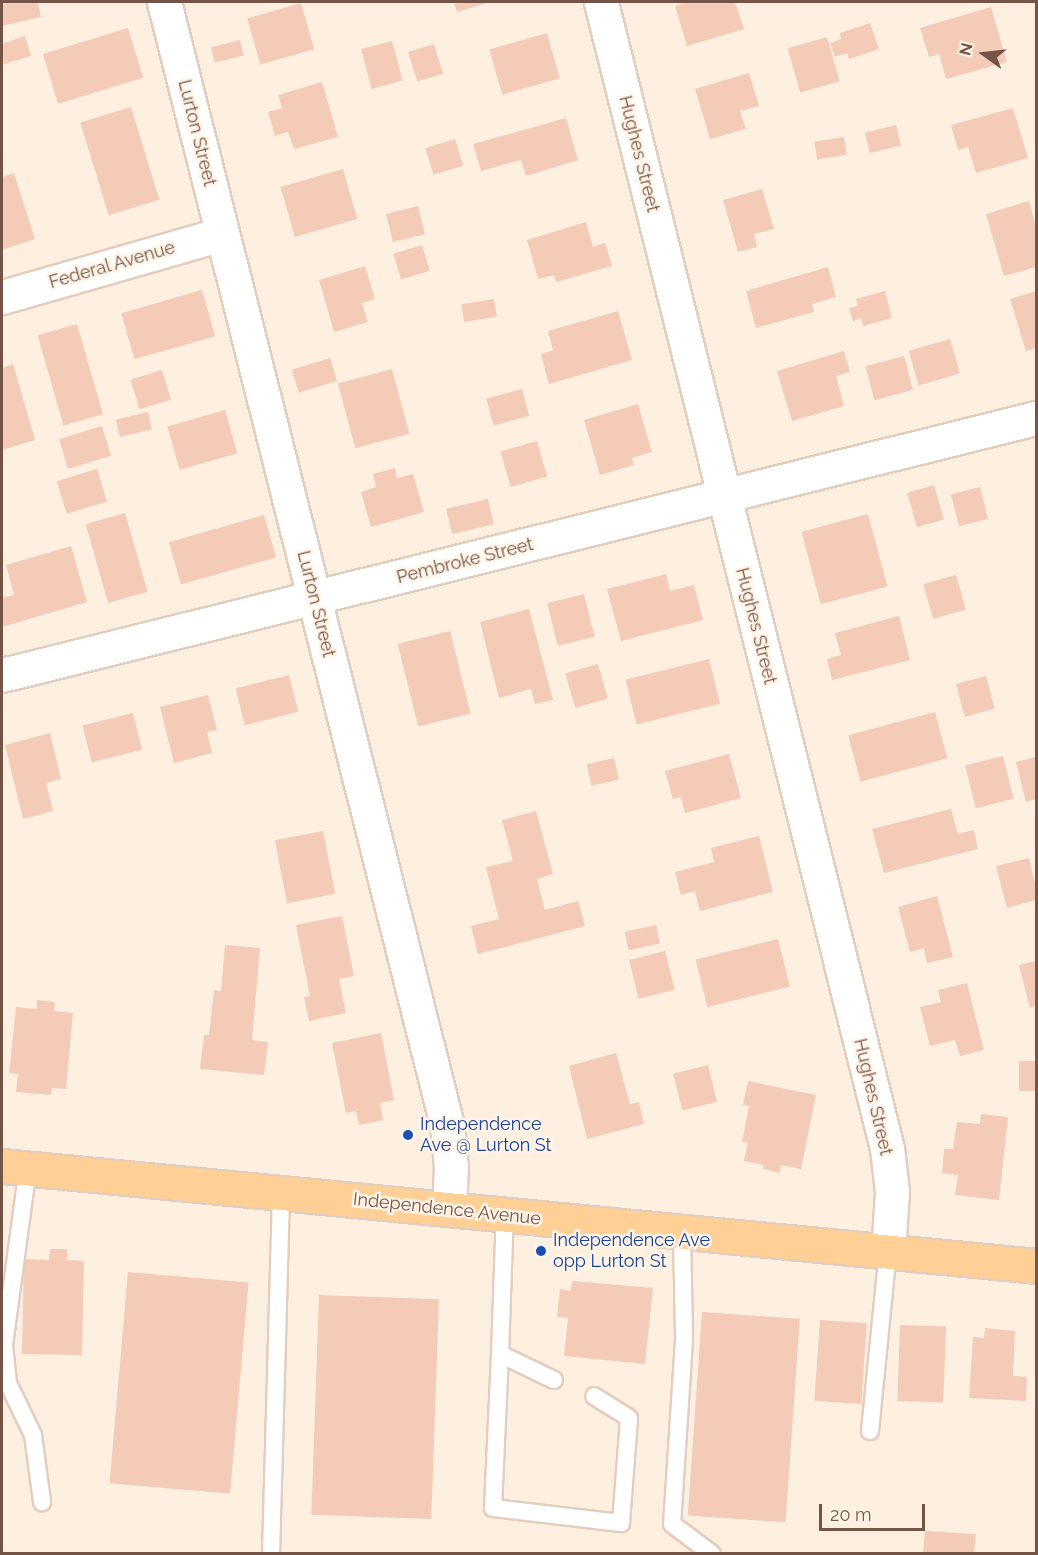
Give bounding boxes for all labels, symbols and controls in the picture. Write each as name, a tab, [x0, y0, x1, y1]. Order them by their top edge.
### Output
north arrow	[954, 24, 1014, 84]
text: N	[955, 41, 977, 58]
street label: Lurton Street	[173, 77, 221, 189]
street label: Hughes Street	[614, 93, 664, 215]
street label: Federal Avenue	[46, 237, 178, 293]
street label: Pembroke Street	[394, 534, 536, 588]
street label: Lurton Street	[292, 548, 340, 660]
street label: Hughes Street	[731, 565, 781, 687]
street label: Hughes Street	[849, 1036, 897, 1158]
place label: Independence Ave @ Lurton St	[420, 1114, 552, 1156]
marker: Independence Ave @ Lurton St	[401, 1128, 415, 1142]
street label: Independence Avenue	[352, 1188, 542, 1230]
place label: Independence Ave opp Lurton St	[553, 1230, 710, 1272]
marker: Independence Ave opp Lurton St	[534, 1244, 548, 1258]
scale bar	[822, 1492, 928, 1530]
text: 20 m	[830, 1504, 872, 1525]

